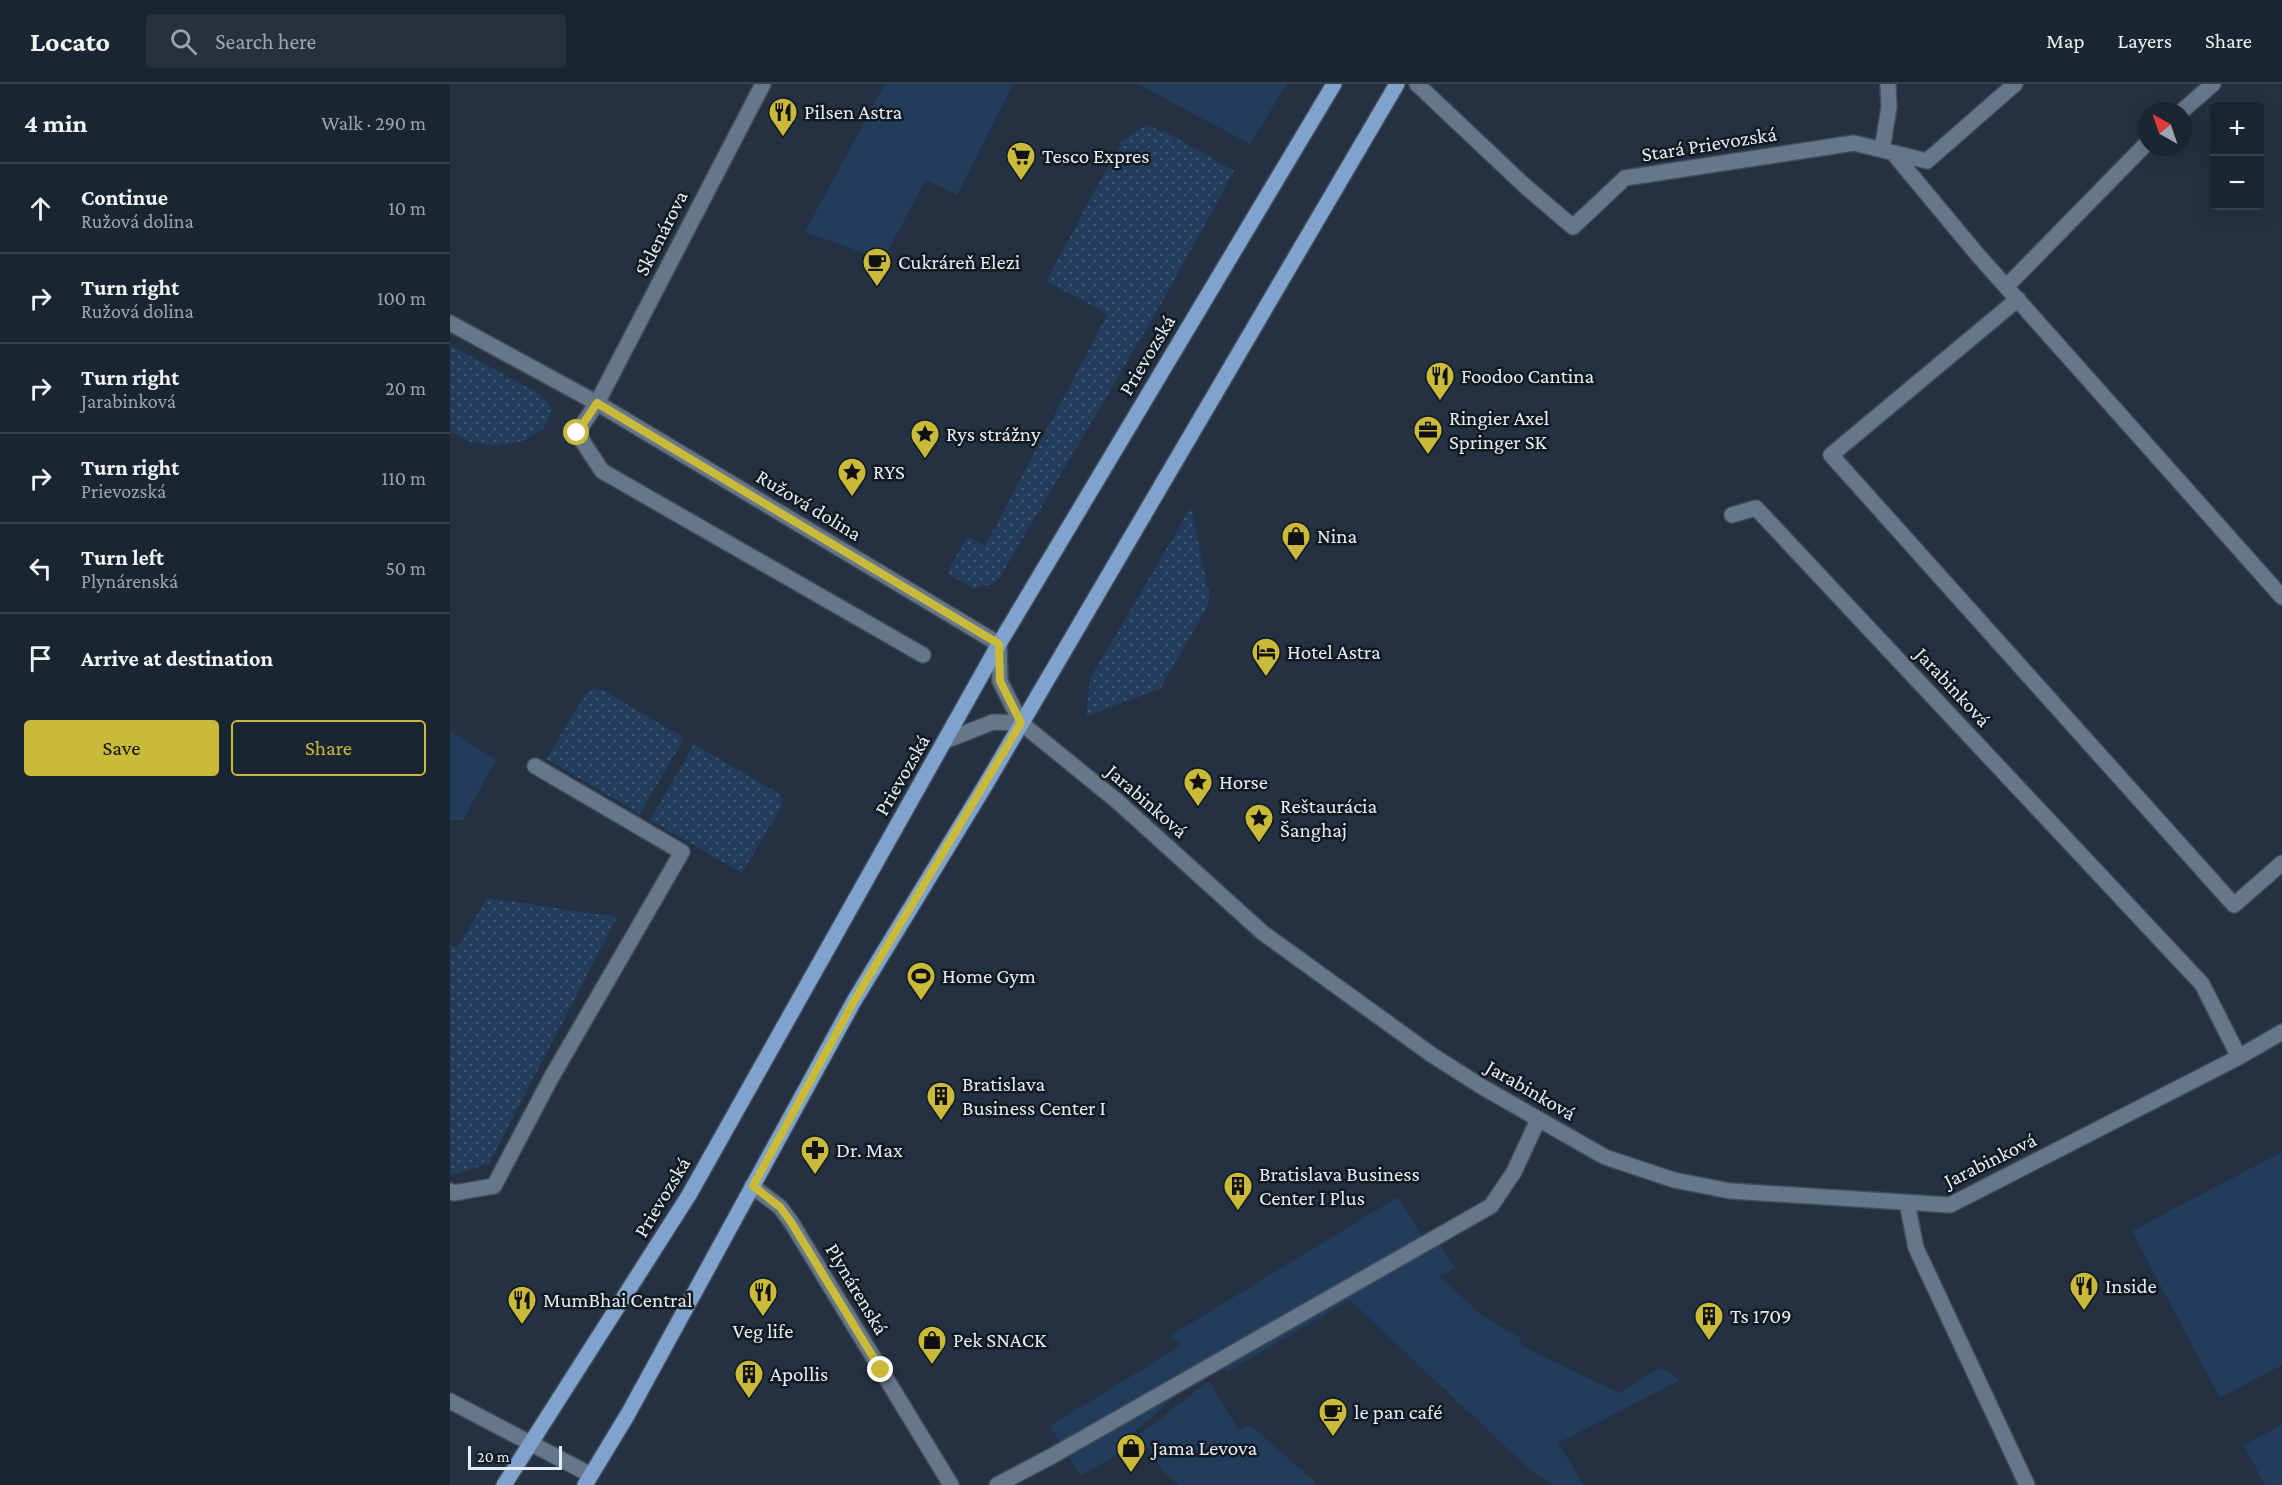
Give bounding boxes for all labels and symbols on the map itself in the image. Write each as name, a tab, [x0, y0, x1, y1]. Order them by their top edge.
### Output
restaurant icon: Pilsen Astra	[767, 96, 799, 138]
place label: Pilsen Astra	[804, 100, 902, 124]
north arrow	[2138, 102, 2192, 156]
street label: Stará Prievozská	[1640, 121, 1779, 167]
supermarket icon: Tesco Expres	[1005, 140, 1037, 182]
place label: Tesco Expres	[1042, 144, 1149, 168]
street label: Sklenárova	[629, 186, 693, 280]
cafe icon: Cukráreň Elezi	[861, 246, 893, 288]
place label: Cukráreň Elezi	[898, 250, 1021, 274]
street label: Prievozská	[1114, 310, 1180, 399]
restaurant icon: Foodoo Cantina	[1424, 360, 1456, 402]
place label: Foodoo Cantina	[1461, 364, 1595, 388]
place label: Ringier Axel Springer SK	[1449, 406, 1549, 454]
office icon: Ringier Axel Springer SK	[1412, 414, 1444, 456]
place icon: Rys strážny	[909, 418, 941, 460]
route start	[563, 419, 589, 445]
place label: Rys strážny	[946, 422, 1041, 446]
place icon: RYS	[836, 456, 868, 498]
place label: RYS	[873, 460, 905, 484]
street label: Ružová dolina	[752, 464, 866, 546]
shop icon: Nina	[1280, 520, 1312, 562]
place label: Nina	[1317, 524, 1358, 548]
hotel icon: Hotel Astra	[1250, 636, 1282, 678]
place label: Hotel Astra	[1287, 640, 1381, 664]
street label: Jarabinková	[1909, 641, 1996, 732]
street label: Prievozská	[869, 730, 935, 820]
street label: Jarabinková	[1100, 758, 1193, 843]
place icon: Horse	[1182, 766, 1214, 808]
place label: Horse	[1219, 770, 1268, 794]
place label: Reštaurácia Šanghaj	[1280, 794, 1378, 842]
place icon: Reštaurácia Šanghaj	[1243, 802, 1275, 844]
sports icon: Home Gym	[905, 960, 937, 1002]
place label: Home Gym	[942, 964, 1036, 988]
street label: Jarabinková	[1480, 1054, 1580, 1125]
place label: Bratislava Business Center I	[962, 1072, 1106, 1120]
building icon: Bratislava Business Center I	[925, 1080, 957, 1122]
street label: Jarabinková	[1938, 1127, 2040, 1194]
pharmacy icon: Dr. Max	[799, 1134, 831, 1176]
place label: Dr. Max	[836, 1138, 903, 1162]
street label: Prievozská	[629, 1152, 695, 1241]
place label: Bratislava Business Center I Plus	[1259, 1162, 1420, 1210]
building icon: Bratislava Business Center I Plus	[1222, 1170, 1254, 1212]
street label: Plynárenská	[820, 1239, 894, 1339]
restaurant icon: Inside	[2068, 1270, 2100, 1312]
place label: Inside	[2105, 1274, 2157, 1298]
restaurant icon: Veg life	[747, 1276, 779, 1318]
restaurant icon: MumBhai Central	[506, 1284, 538, 1326]
place label: MumBhai Central	[543, 1288, 692, 1312]
building icon: Ts 1709	[1693, 1300, 1725, 1342]
place label: Ts 1709	[1730, 1304, 1792, 1328]
place label: Veg life	[733, 1319, 793, 1343]
shop icon: Pek SNACK	[916, 1324, 948, 1366]
place label: Pek SNACK	[953, 1328, 1047, 1352]
route end	[867, 1356, 893, 1382]
building icon: Apollis	[733, 1358, 765, 1400]
place label: Apollis	[770, 1362, 828, 1386]
cafe icon: le pan café	[1317, 1396, 1349, 1438]
place label: le pan café	[1354, 1400, 1442, 1424]
shop icon: Jama Levova	[1115, 1432, 1147, 1474]
place label: Jama Levova	[1150, 1436, 1258, 1460]
scale bar	[468, 1443, 562, 1470]

